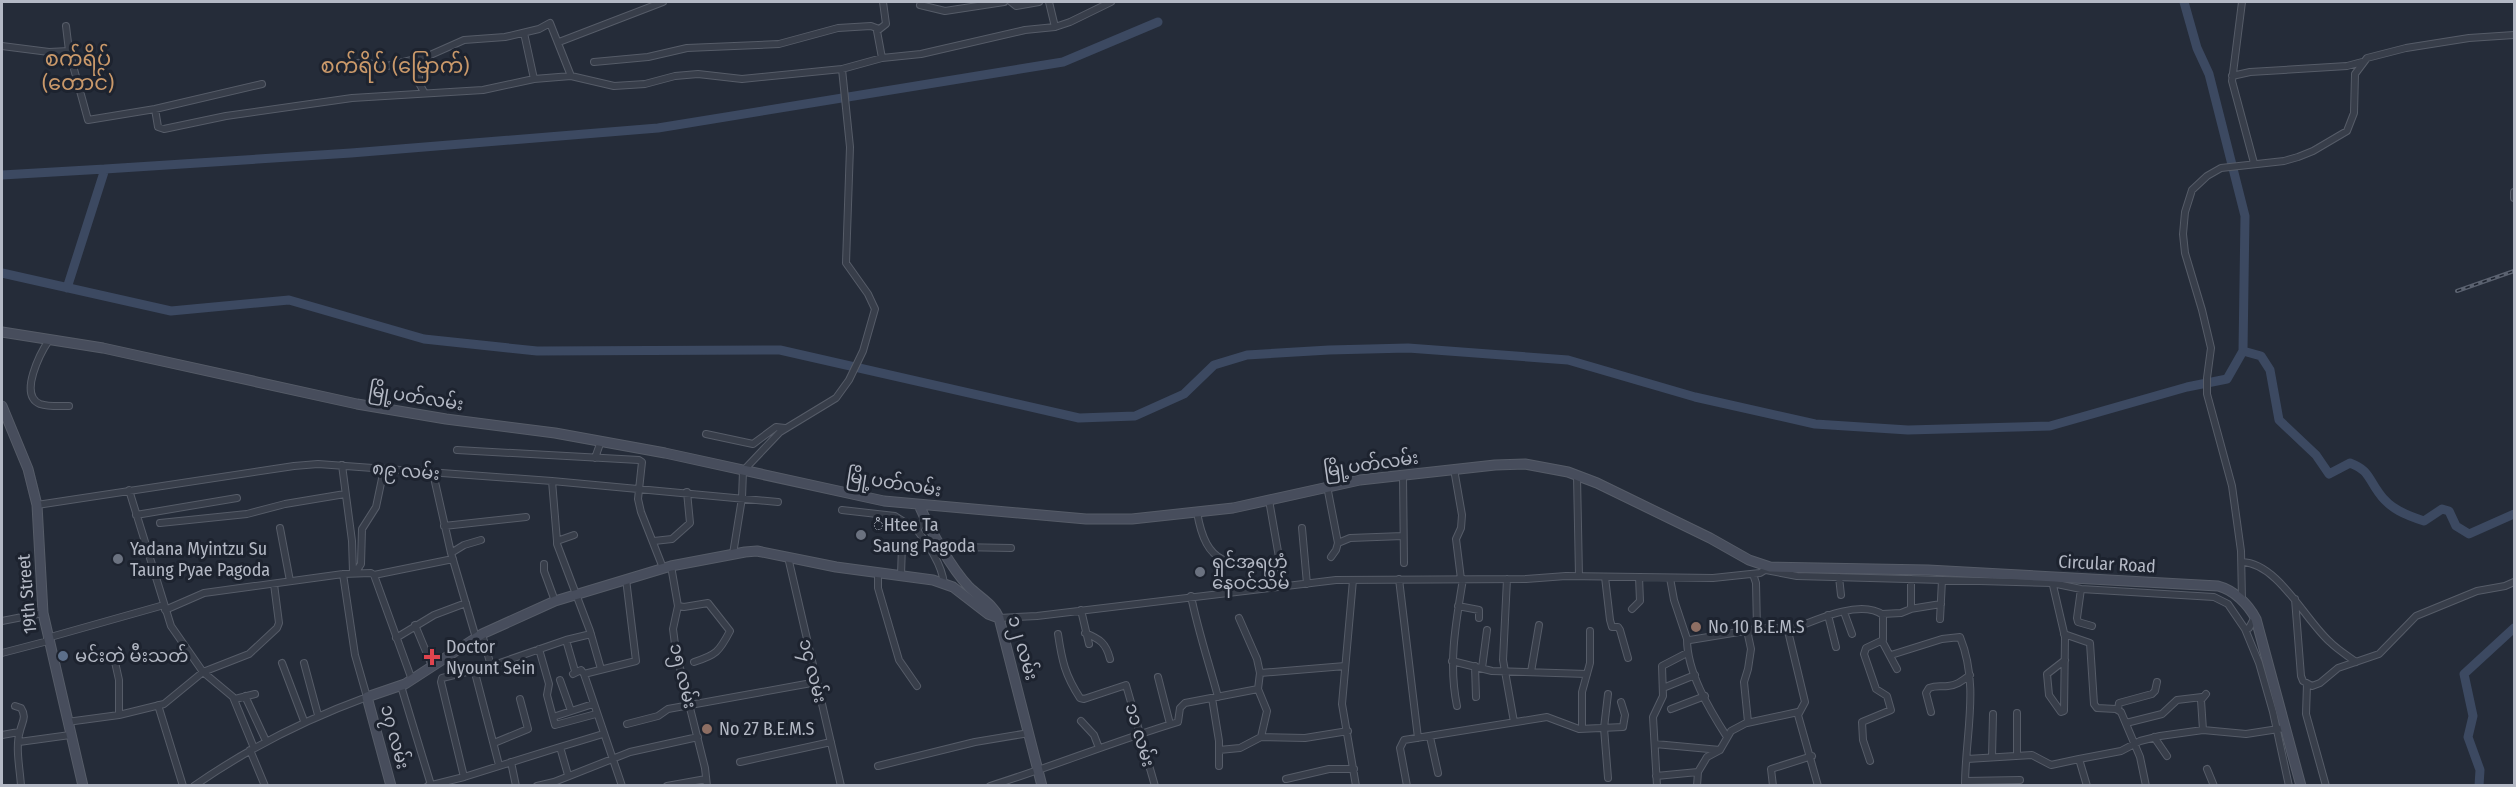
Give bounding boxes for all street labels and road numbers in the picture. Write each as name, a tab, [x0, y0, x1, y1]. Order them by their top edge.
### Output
street label: မြို့ပတ်လမ်း	[366, 376, 465, 419]
street label: မြို့ပတ်လမ်း	[1322, 443, 1421, 486]
street label: ၈၉ လမ်း	[371, 455, 441, 489]
street label: မြို့ပတ်လမ်း	[844, 462, 943, 505]
street label: Circular Road	[2058, 550, 2156, 578]
street label: 19th Street	[13, 553, 41, 635]
street label: ၁၂ လမ်း	[999, 613, 1045, 684]
street label: ၁၄ လမ်း	[791, 636, 834, 706]
street label: ၁၅ လမ်း	[661, 641, 703, 712]
street label: ၁၁ လမ်း	[1120, 700, 1161, 769]
street label: ၁၇ လမ်း	[372, 702, 416, 773]

